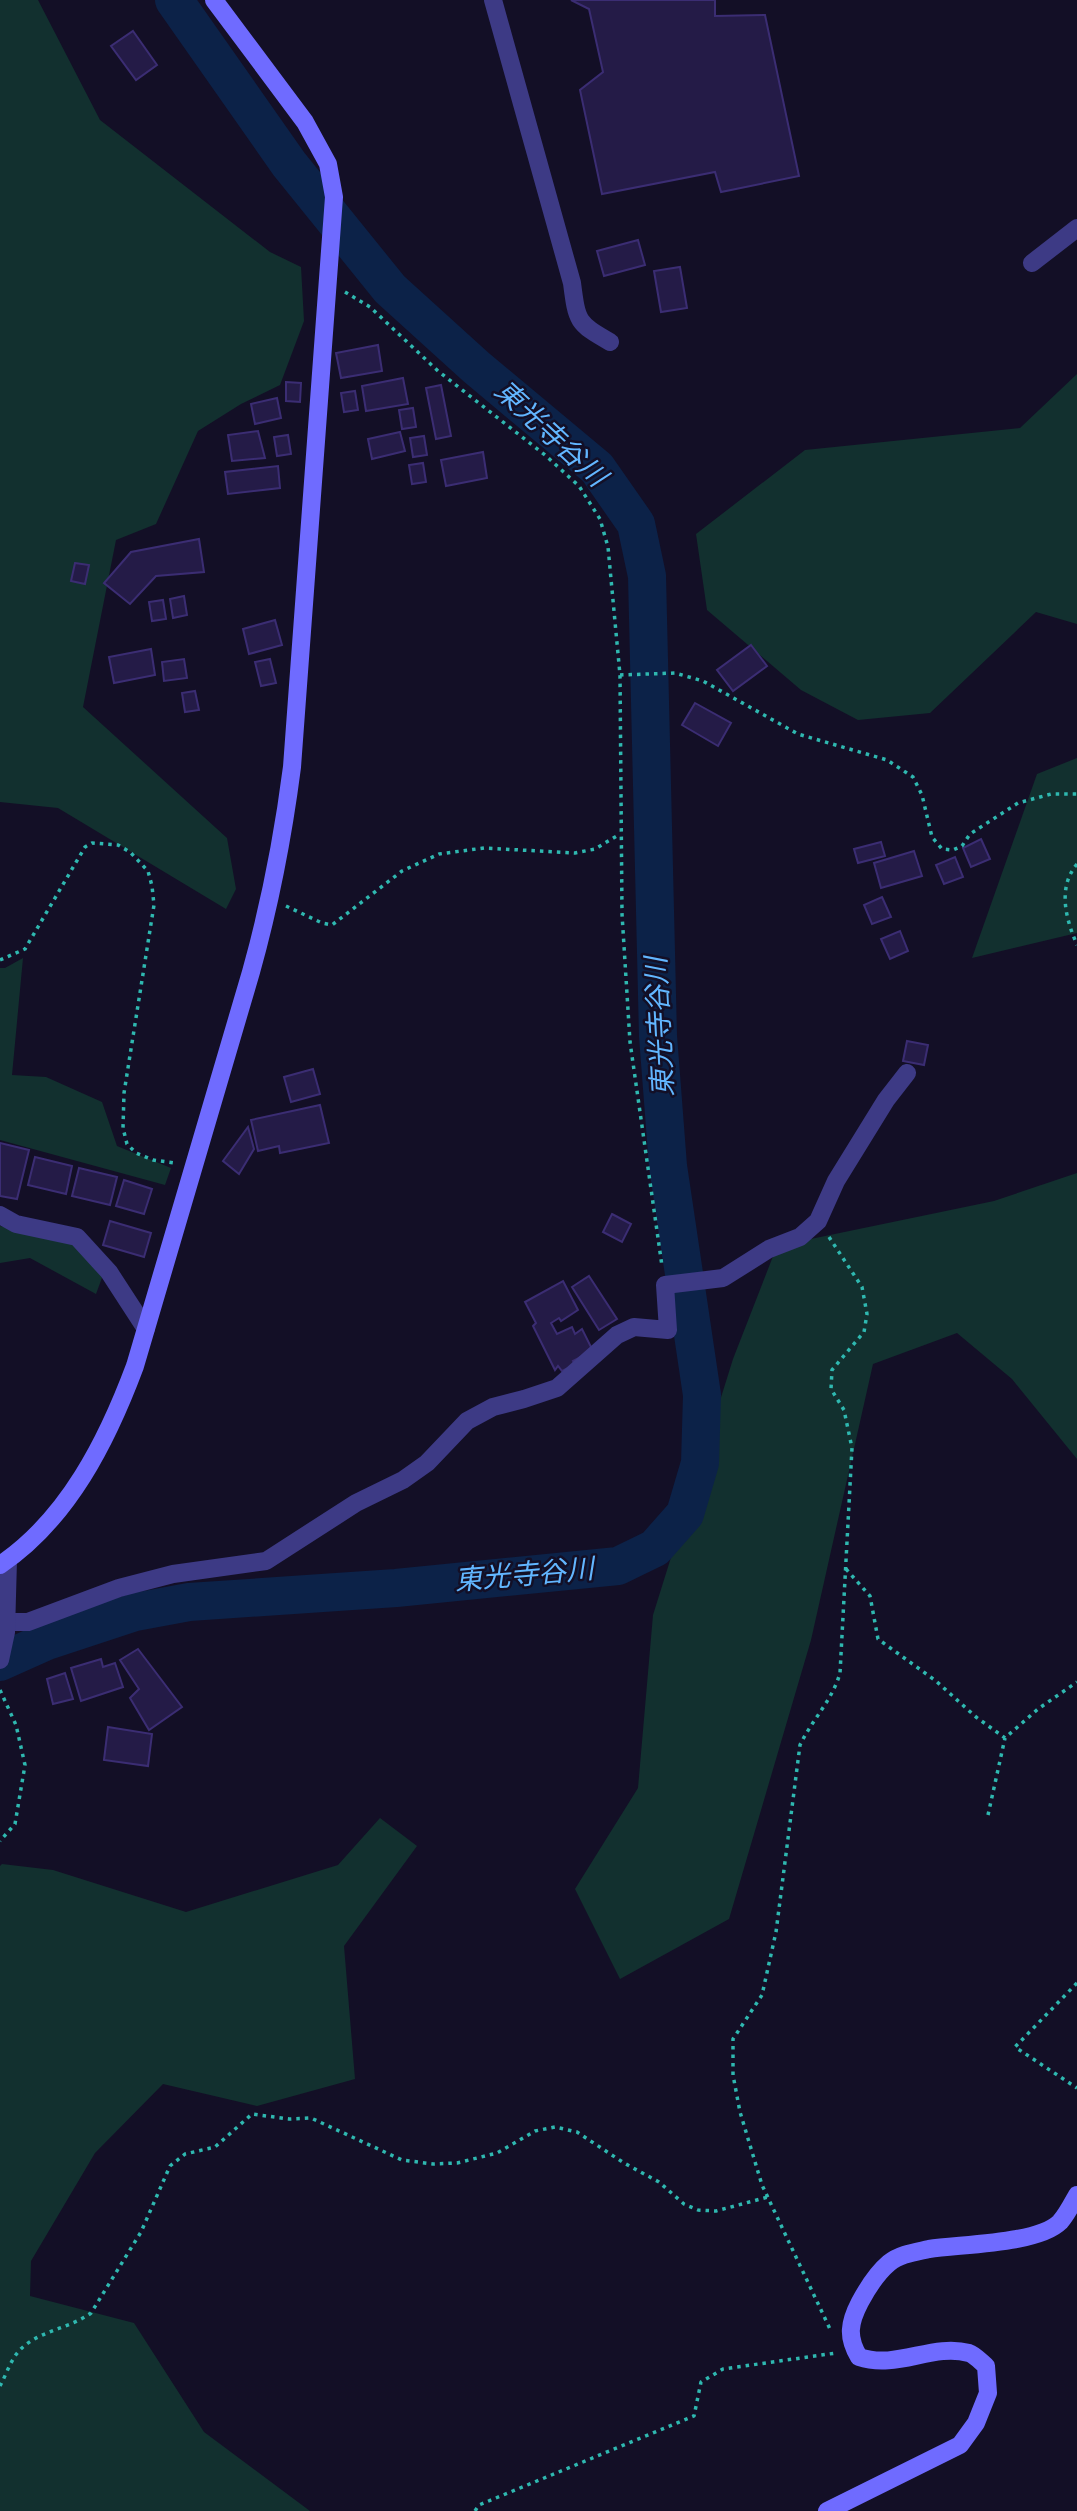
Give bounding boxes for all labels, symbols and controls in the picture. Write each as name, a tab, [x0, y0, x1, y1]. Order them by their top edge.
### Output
water label: 東光寺谷川	[489, 375, 614, 494]
water label: 東光寺谷川	[641, 953, 679, 1098]
water label: 東光寺谷川	[453, 1554, 598, 1596]

